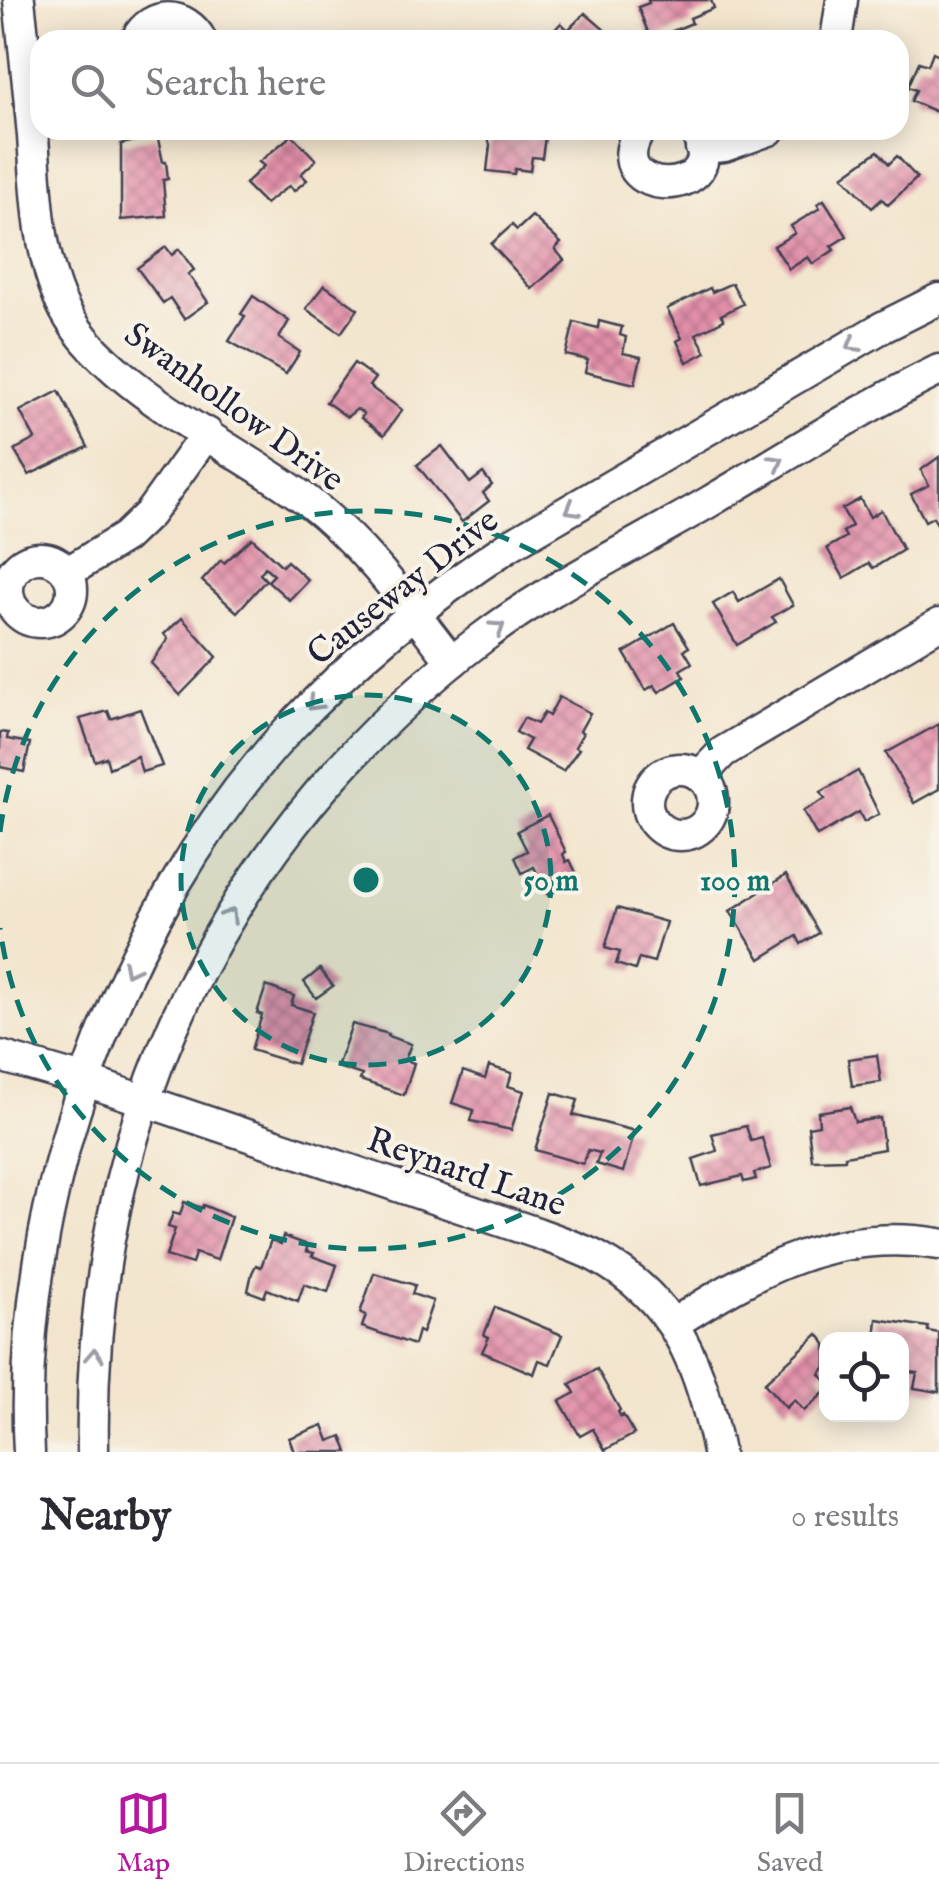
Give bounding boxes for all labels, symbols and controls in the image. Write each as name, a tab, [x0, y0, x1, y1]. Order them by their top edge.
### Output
search box	[30, 30, 909, 140]
icon: search	[65, 58, 120, 113]
text: Search here	[145, 61, 326, 109]
street label: Swanhollow Drive	[115, 313, 352, 503]
one-way arrow	[846, 333, 864, 352]
one-way arrow	[766, 455, 784, 474]
one-way arrow	[565, 497, 583, 516]
street label: Causeway Drive	[299, 499, 508, 677]
one-way arrow	[487, 622, 505, 641]
one-way arrow	[307, 692, 325, 710]
centre of rings	[348, 862, 384, 898]
text: 50 m	[523, 863, 579, 901]
text: 100 m	[700, 863, 770, 901]
one-way arrow	[218, 907, 237, 925]
one-way arrow	[122, 959, 142, 977]
street label: Reynard Lane	[361, 1118, 572, 1228]
map controls	[819, 1332, 909, 1422]
button: locate	[819, 1332, 909, 1422]
one-way arrow	[83, 1346, 105, 1362]
text: Nearby	[40, 1491, 171, 1544]
text: 0 results	[791, 1497, 899, 1538]
tab: Map	[116, 1786, 171, 1881]
tab: Directions	[403, 1786, 525, 1881]
tab: Saved	[757, 1786, 823, 1881]

